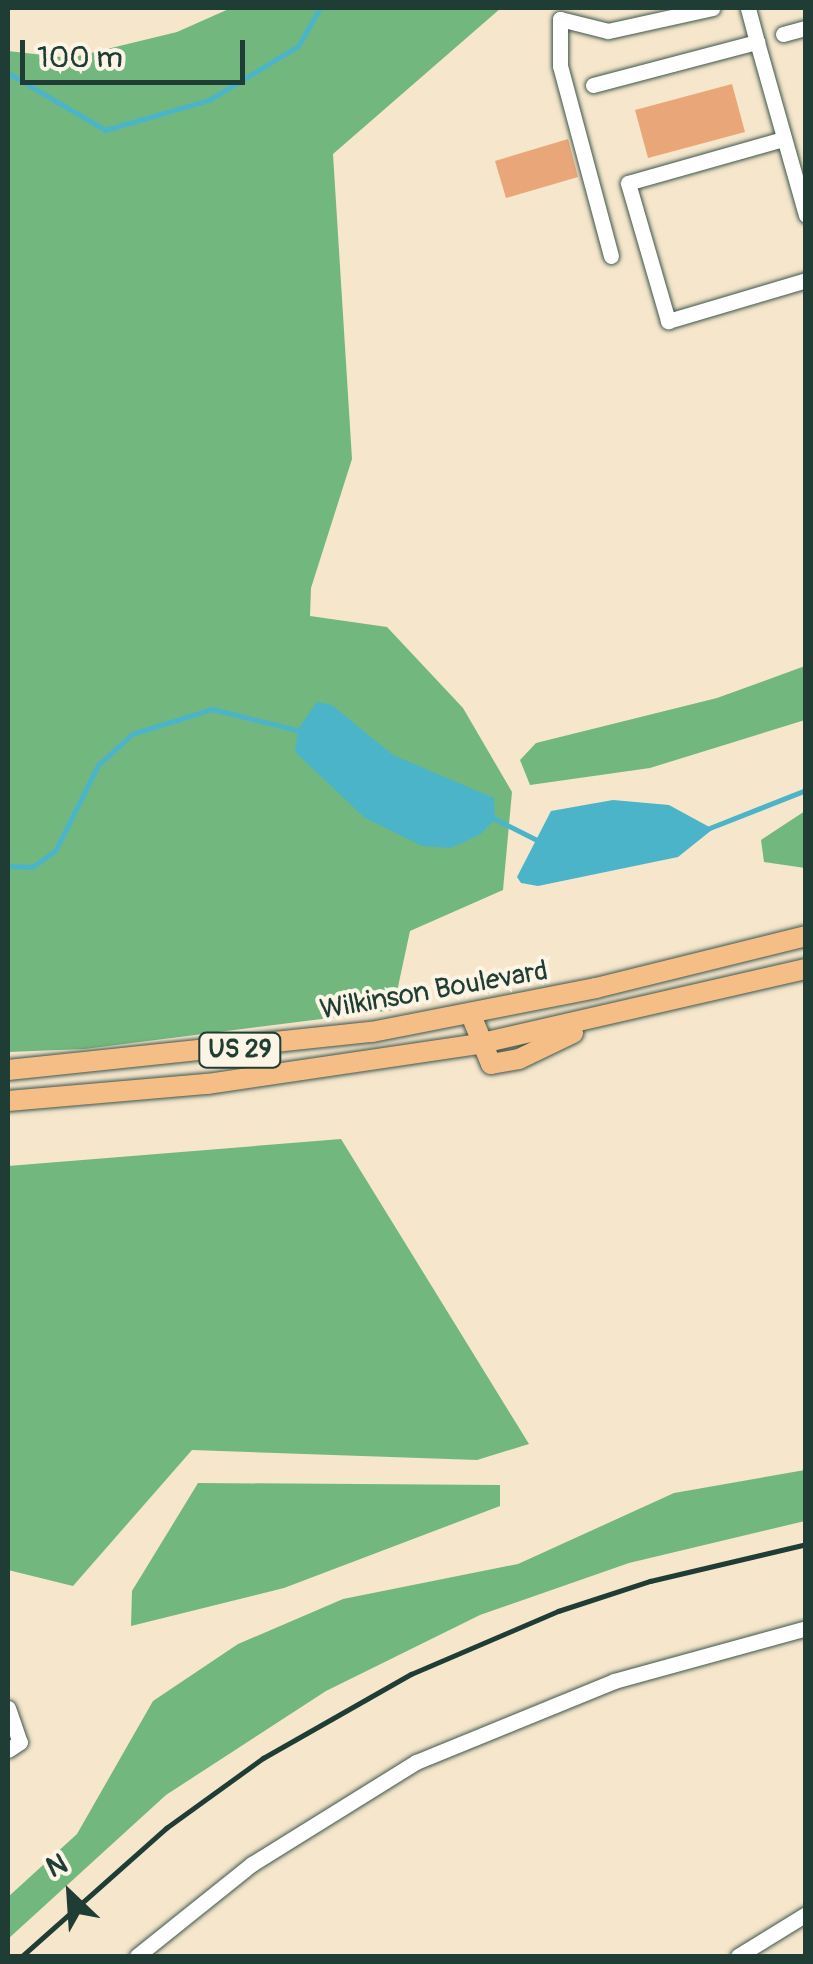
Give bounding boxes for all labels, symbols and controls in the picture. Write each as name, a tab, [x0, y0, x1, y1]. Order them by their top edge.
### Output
scale bar	[25, 20, 250, 82]
text: 100 m	[37, 39, 123, 76]
street label: Wilkinson Boulevard	[318, 954, 550, 1028]
road number: US 29	[198, 1030, 282, 1070]
north arrow	[20, 1844, 120, 1944]
text: N	[41, 1846, 73, 1886]

